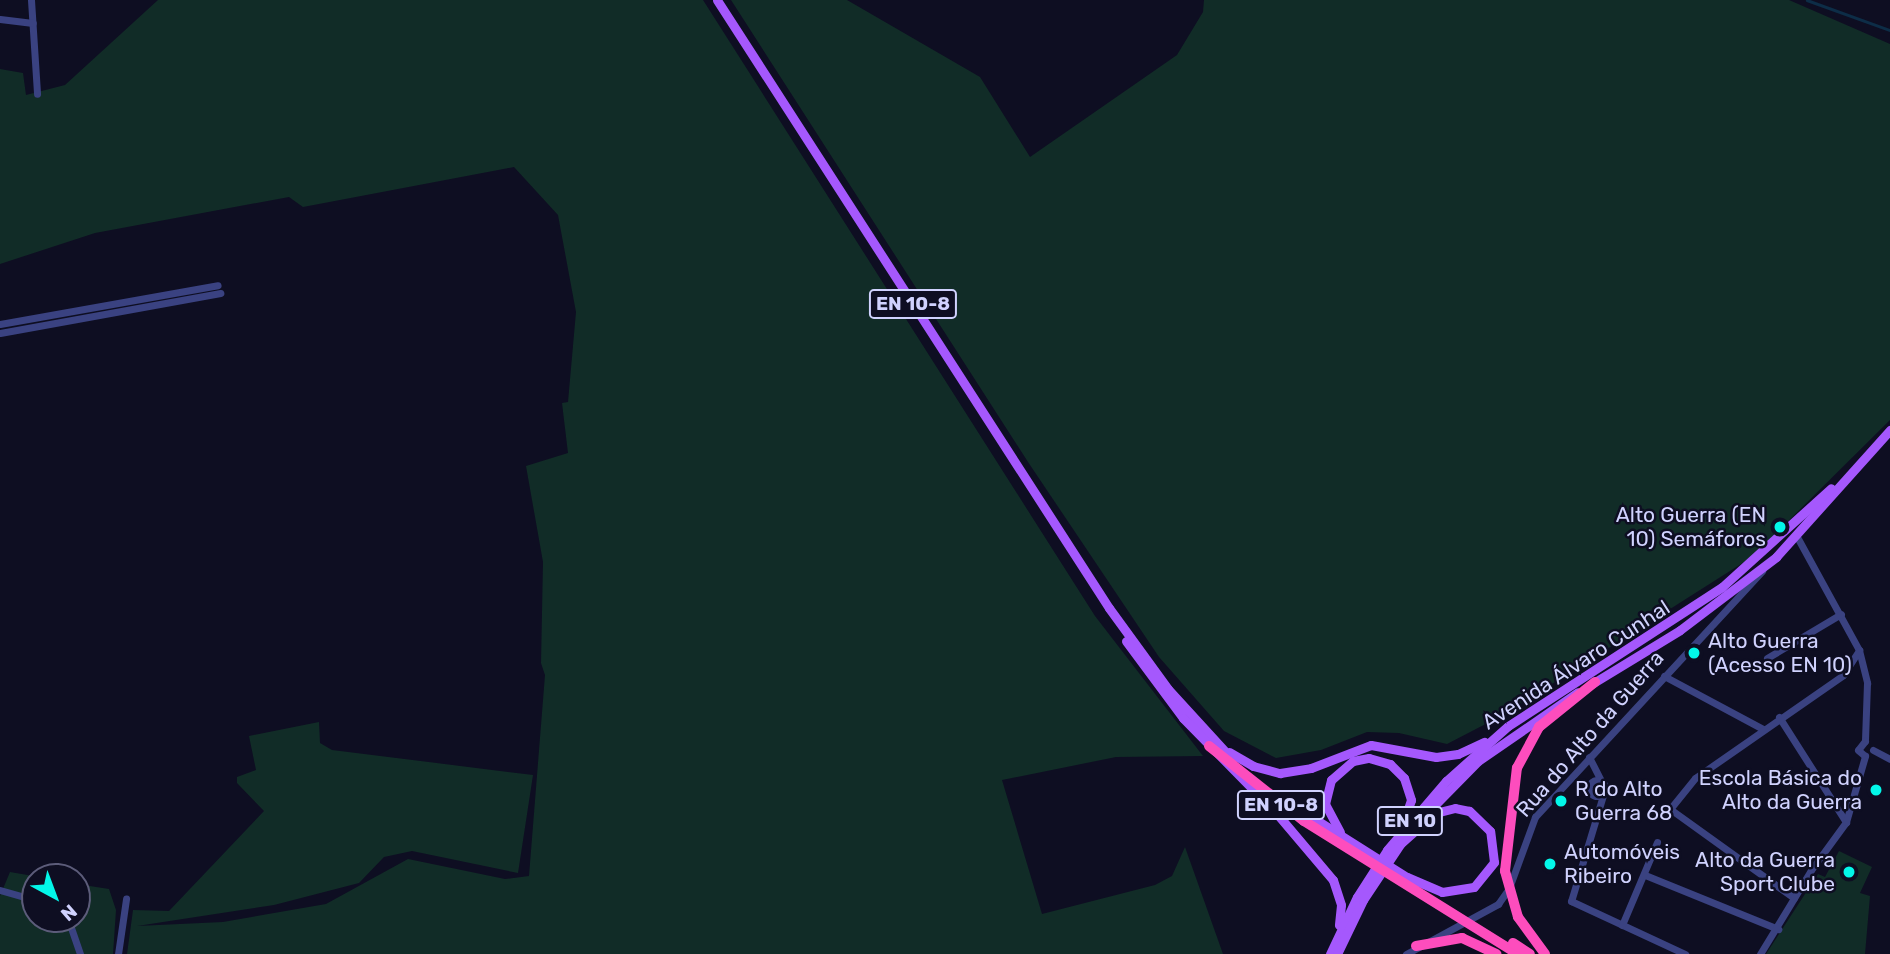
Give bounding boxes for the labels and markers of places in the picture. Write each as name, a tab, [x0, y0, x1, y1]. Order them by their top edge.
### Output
place label: Alto Guerra (EN 10) Semáforos	[1616, 502, 1766, 552]
marker: Alto Guerra (EN 10) Semáforos	[1772, 519, 1788, 535]
place label: Alto Guerra (Acesso EN 10)	[1708, 628, 1852, 678]
marker: Alto Guerra (Acesso EN 10)	[1686, 645, 1702, 661]
place label: Escola Básica do Alto da Guerra	[1699, 765, 1862, 815]
place label: R do Alto Guerra 68	[1575, 776, 1672, 826]
marker: Escola Básica do Alto da Guerra	[1868, 782, 1884, 798]
marker: R do Alto Guerra 68	[1553, 793, 1569, 809]
place label: Automóveis Ribeiro	[1564, 839, 1680, 889]
place label: Alto da Guerra Sport Clube	[1695, 847, 1835, 897]
marker: Automóveis Ribeiro	[1542, 856, 1558, 872]
marker: Alto da Guerra Sport Clube	[1841, 864, 1857, 880]

